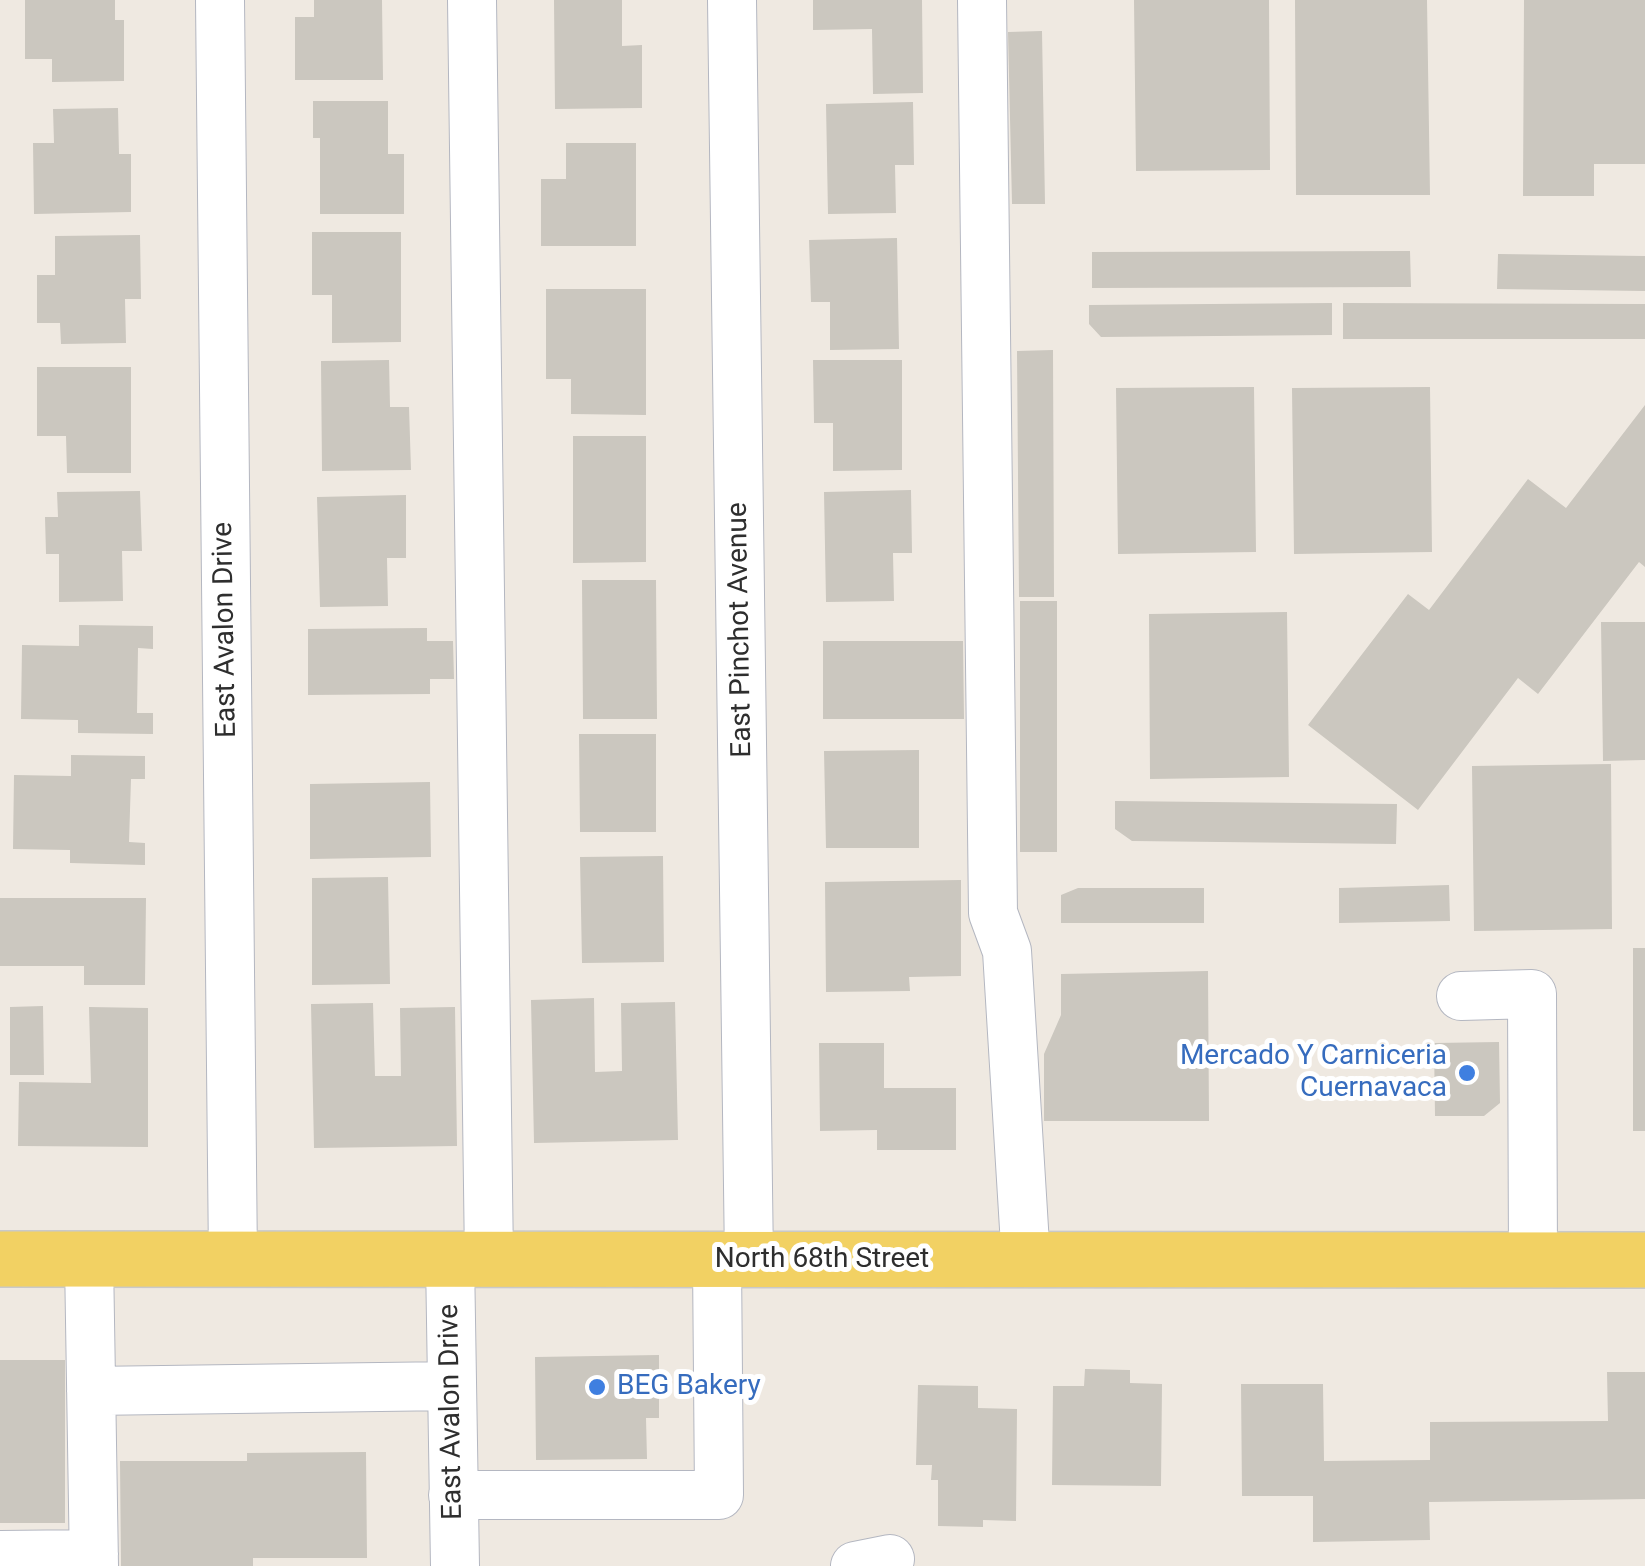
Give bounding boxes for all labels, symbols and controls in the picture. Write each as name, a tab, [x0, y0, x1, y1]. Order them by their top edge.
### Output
street label: East Pinchot Avenue	[722, 502, 760, 758]
street label: East Avalon Drive	[207, 522, 245, 738]
place label: Mercado Y Carniceria Cuernavaca	[1180, 1040, 1447, 1106]
marker: Mercado Y Carniceria Cuernavaca	[1456, 1062, 1478, 1084]
street label: North 68th Street	[715, 1243, 929, 1277]
street label: East Avalon Drive	[433, 1304, 471, 1520]
place label: BEG Bakery	[617, 1370, 761, 1404]
marker: BEG Bakery	[586, 1376, 608, 1398]

